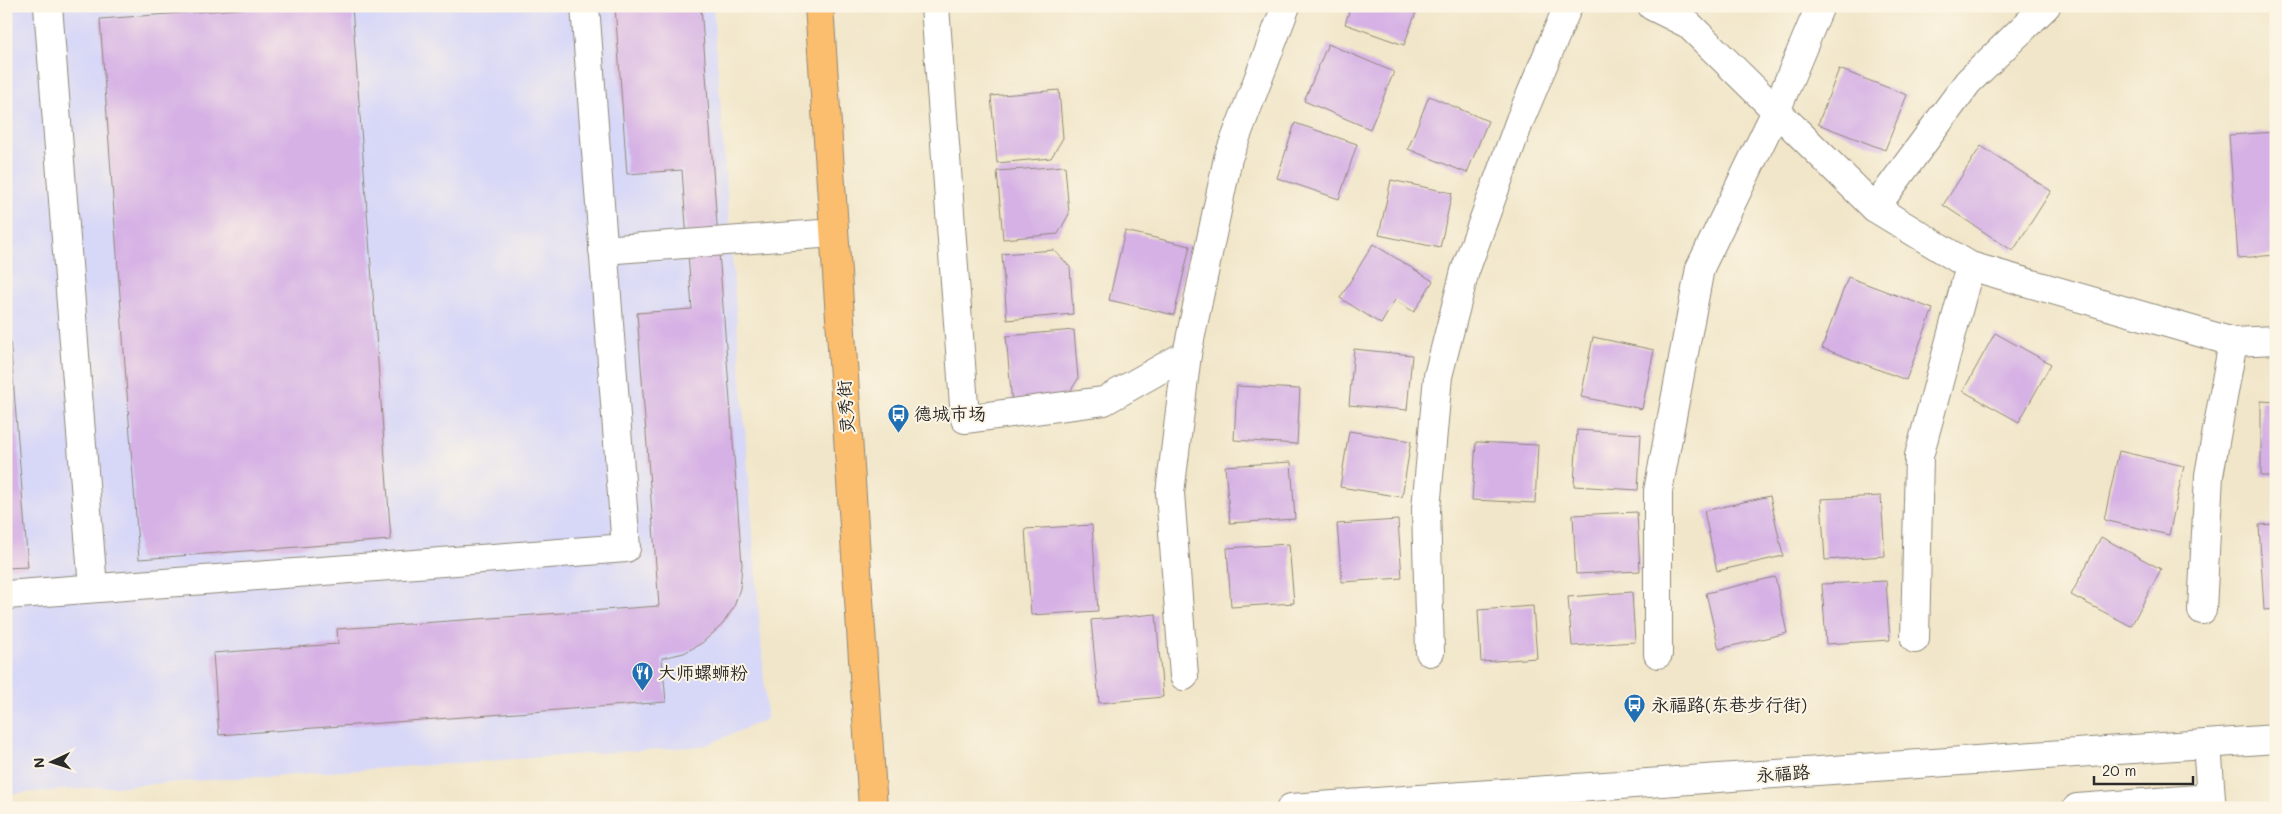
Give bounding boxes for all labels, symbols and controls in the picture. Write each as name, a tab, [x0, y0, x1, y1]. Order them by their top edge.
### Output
street label: 灵秀街	[831, 379, 859, 435]
place label: 德城市场	[914, 401, 986, 425]
bus stop icon: 德城市场	[886, 402, 910, 433]
place label: 大师螺蛳粉	[658, 660, 748, 684]
restaurant icon: 大师螺蛳粉	[630, 661, 654, 692]
place label: 永福路(东巷步行街)	[1651, 692, 1807, 716]
bus stop icon: 永福路(东巷步行街)	[1623, 693, 1647, 724]
north arrow	[28, 736, 78, 786]
scale bar	[2094, 754, 2193, 786]
text: N	[29, 757, 48, 769]
street label: 永福路	[1755, 759, 1811, 787]
text: 20 m	[2102, 760, 2136, 780]

